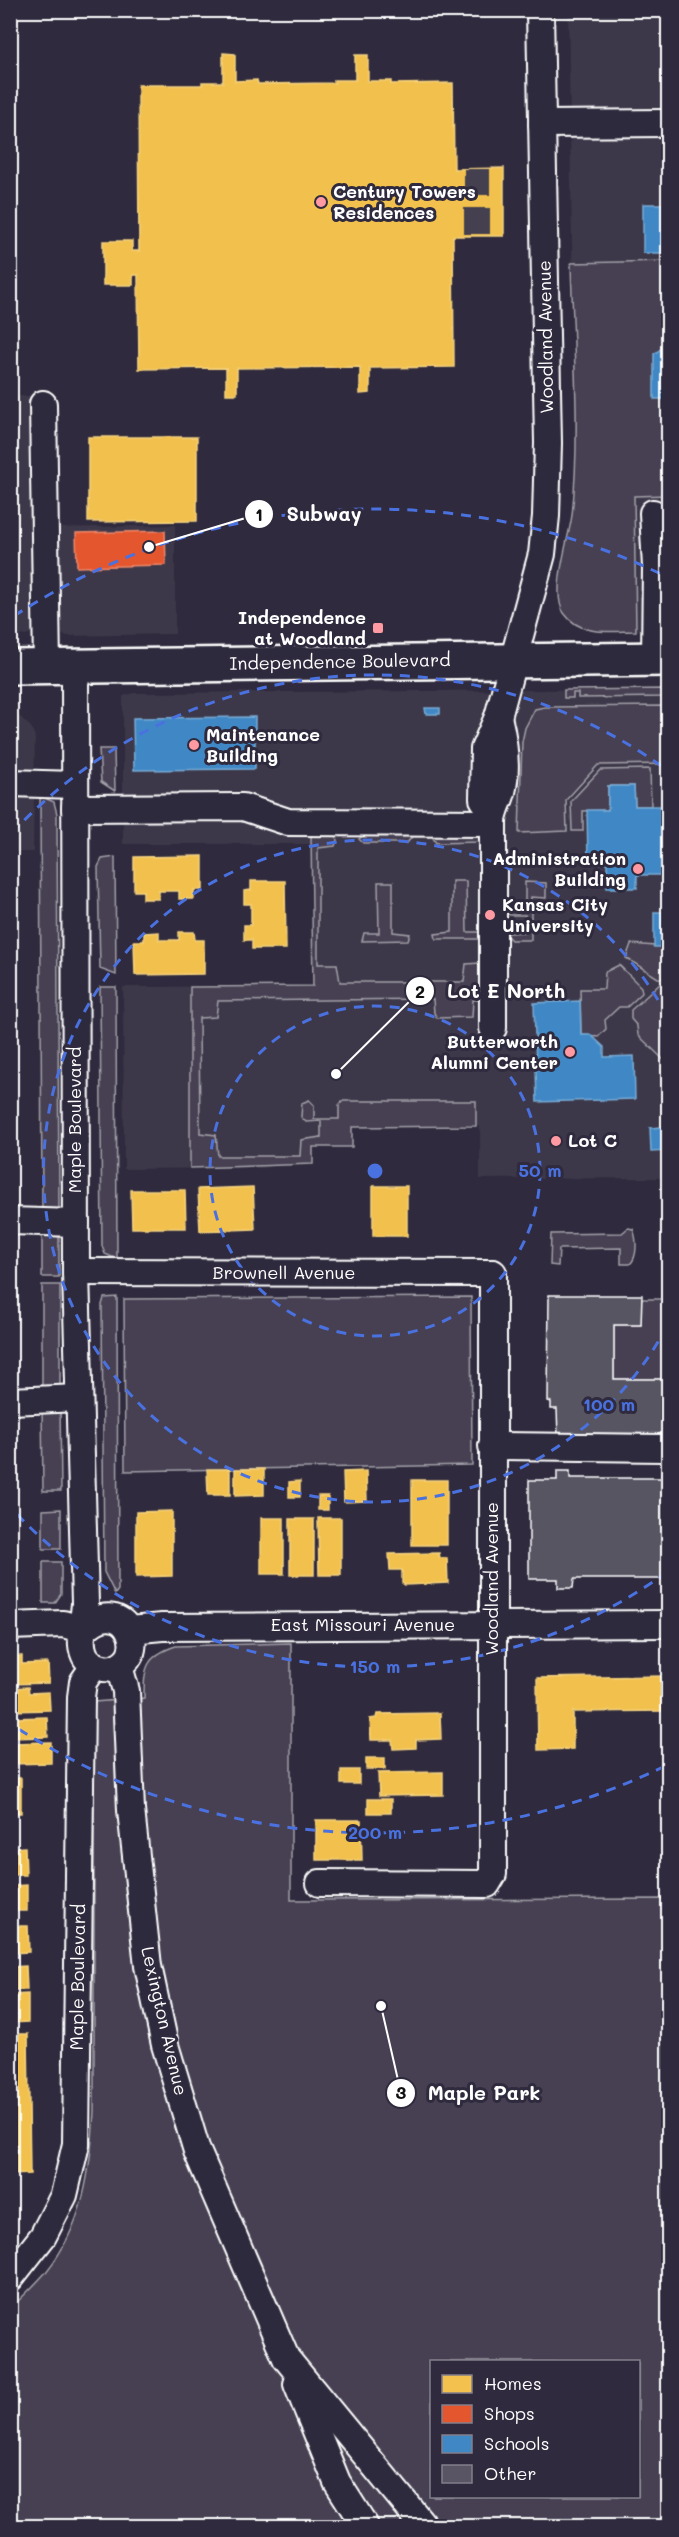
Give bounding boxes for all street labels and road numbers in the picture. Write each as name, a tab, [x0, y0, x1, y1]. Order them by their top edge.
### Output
street label: Woodland Avenue	[532, 260, 558, 414]
street label: Independence Boulevard	[229, 647, 451, 675]
street label: Maple Boulevard	[62, 1047, 86, 1193]
street label: Brownell Avenue	[212, 1260, 356, 1284]
street label: Woodland Avenue	[479, 1502, 503, 1656]
street label: East Missouri Avenue	[271, 1612, 455, 1636]
street label: Maple Boulevard	[64, 1903, 90, 2051]
street label: Lexington Avenue	[136, 1944, 194, 2098]

